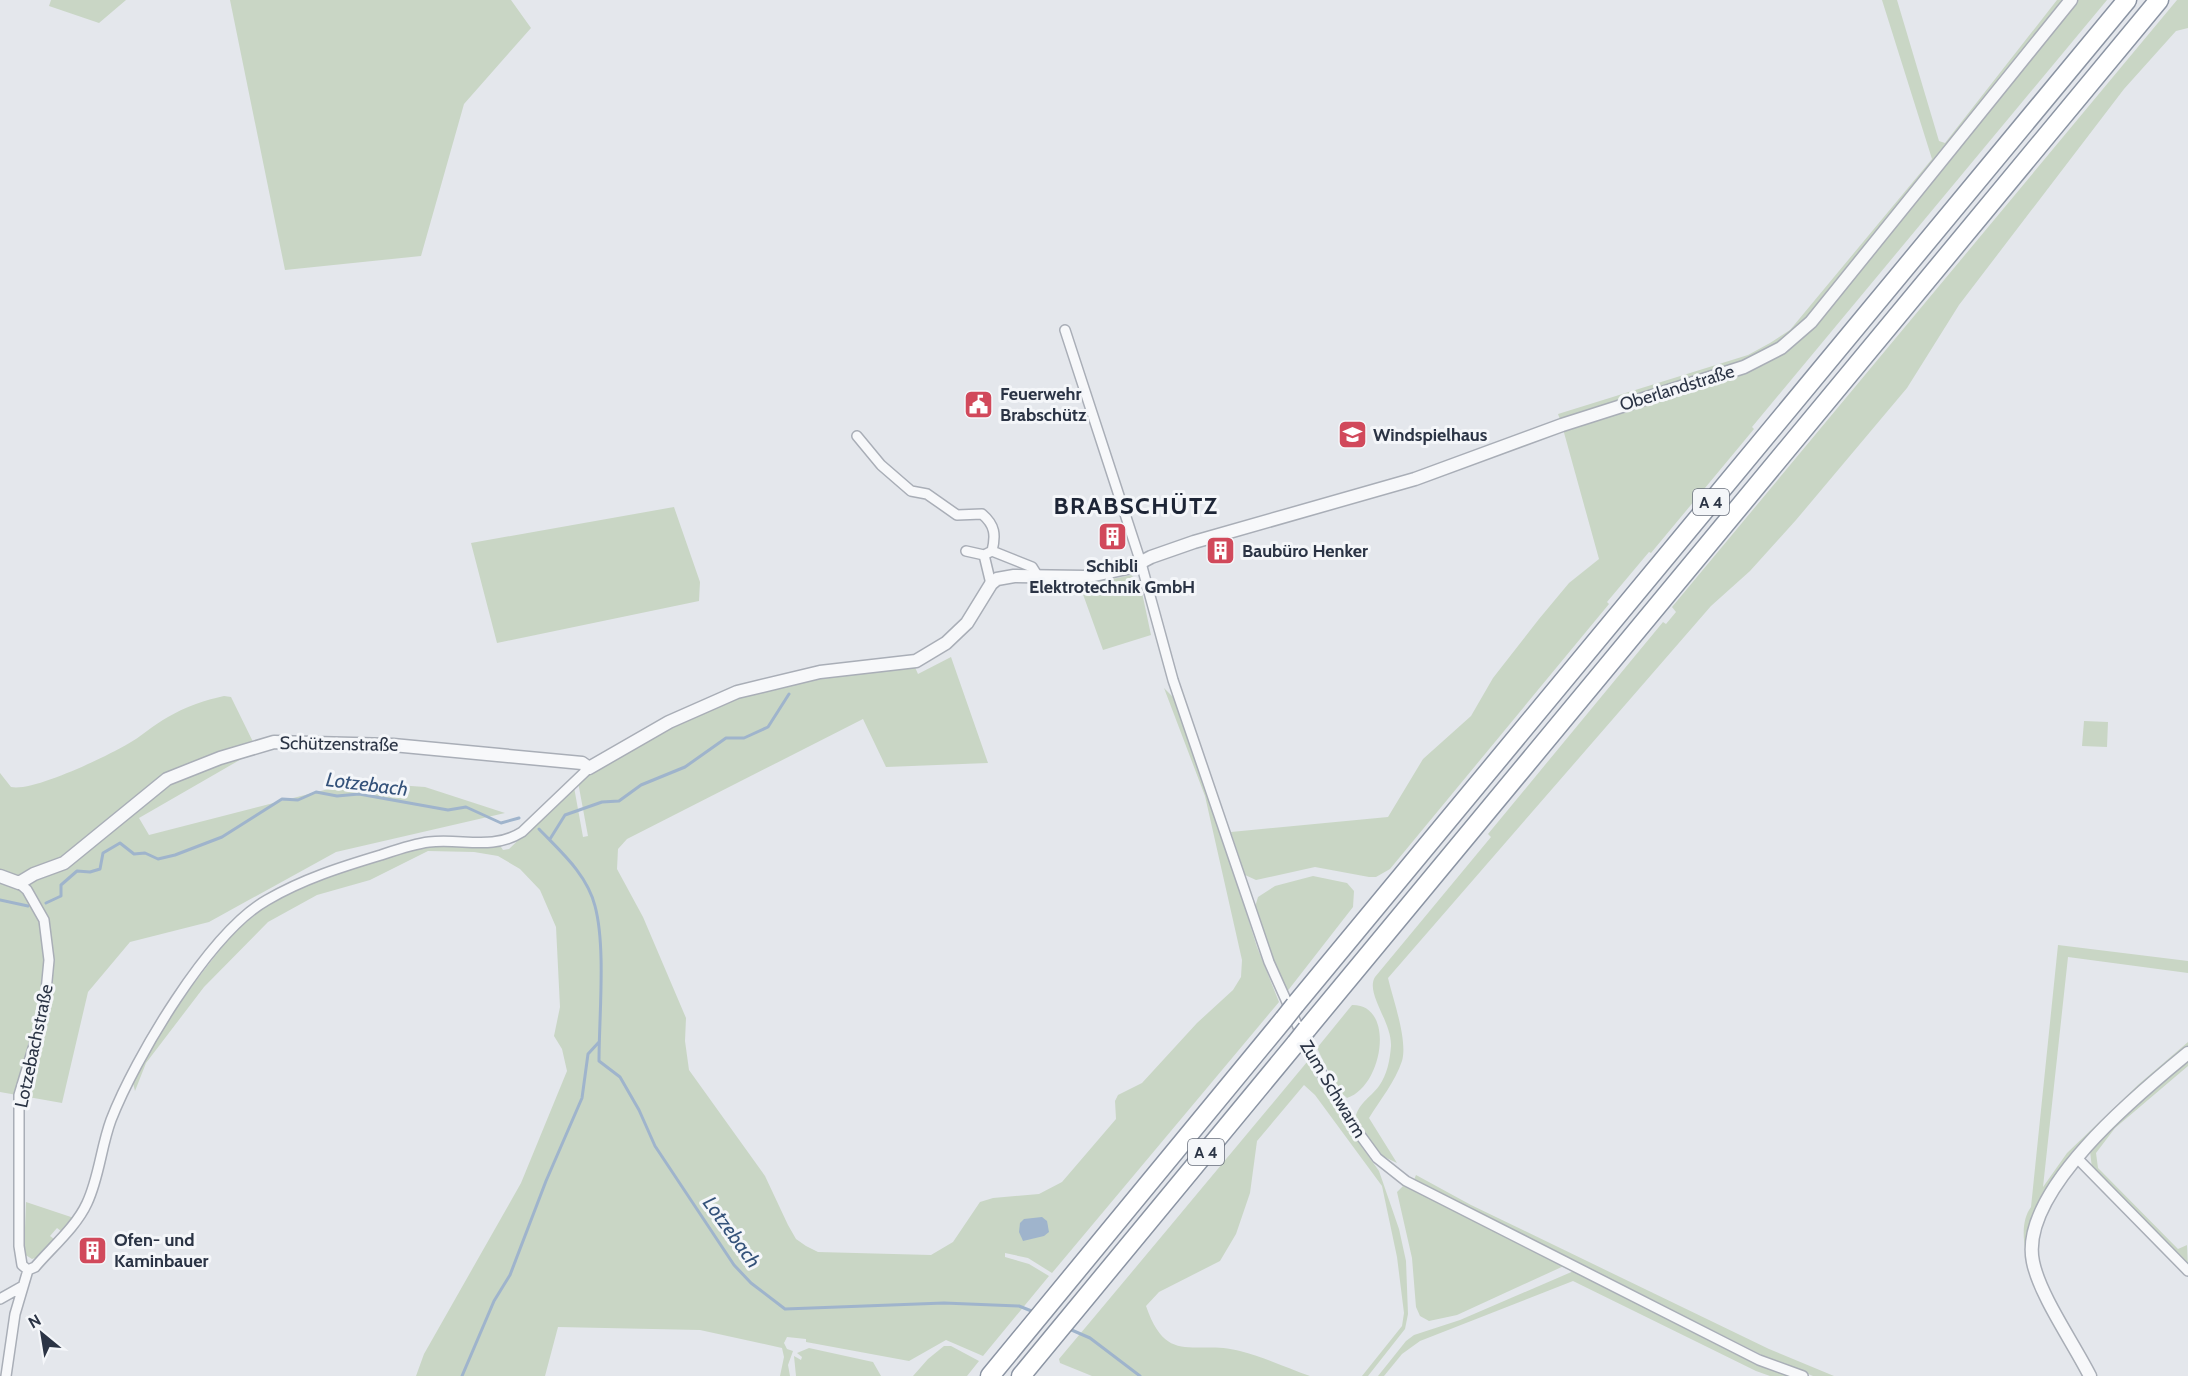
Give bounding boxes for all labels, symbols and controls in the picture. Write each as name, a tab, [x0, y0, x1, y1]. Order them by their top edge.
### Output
street label: Oberlandstraße	[1617, 360, 1737, 416]
place label: Feuerwehr Brabschütz	[1000, 383, 1087, 426]
public building icon: Feuerwehr Brabschütz	[963, 388, 995, 420]
school or university icon: Windspielhaus	[1336, 419, 1368, 451]
place label: Windspielhaus	[1373, 424, 1488, 446]
road number: A 4	[1693, 489, 1729, 515]
district label: BRABSCHÜTZ	[1054, 491, 1218, 520]
building icon: Schibli Elektrotechnik GmbH	[1096, 521, 1128, 553]
building icon: Baubüro Henker	[1205, 535, 1237, 567]
place label: Baubüro Henker	[1242, 540, 1368, 562]
place label: Schibli Elektrotechnik GmbH	[1029, 555, 1195, 598]
street label: Schützenstraße	[279, 732, 399, 756]
water label: Lotzebach	[325, 767, 409, 801]
street label: Lotzebachstraße	[10, 982, 58, 1110]
street label: Zum Schwarm	[1295, 1036, 1371, 1142]
road number: A 4	[1188, 1139, 1224, 1165]
water label: Lotzebach	[698, 1192, 766, 1272]
place label: Ofen- und Kaminbauer	[114, 1229, 208, 1272]
building icon: Ofen- und Kaminbauer	[77, 1234, 109, 1266]
north arrow	[12, 1304, 72, 1364]
text: N	[25, 1310, 44, 1332]

